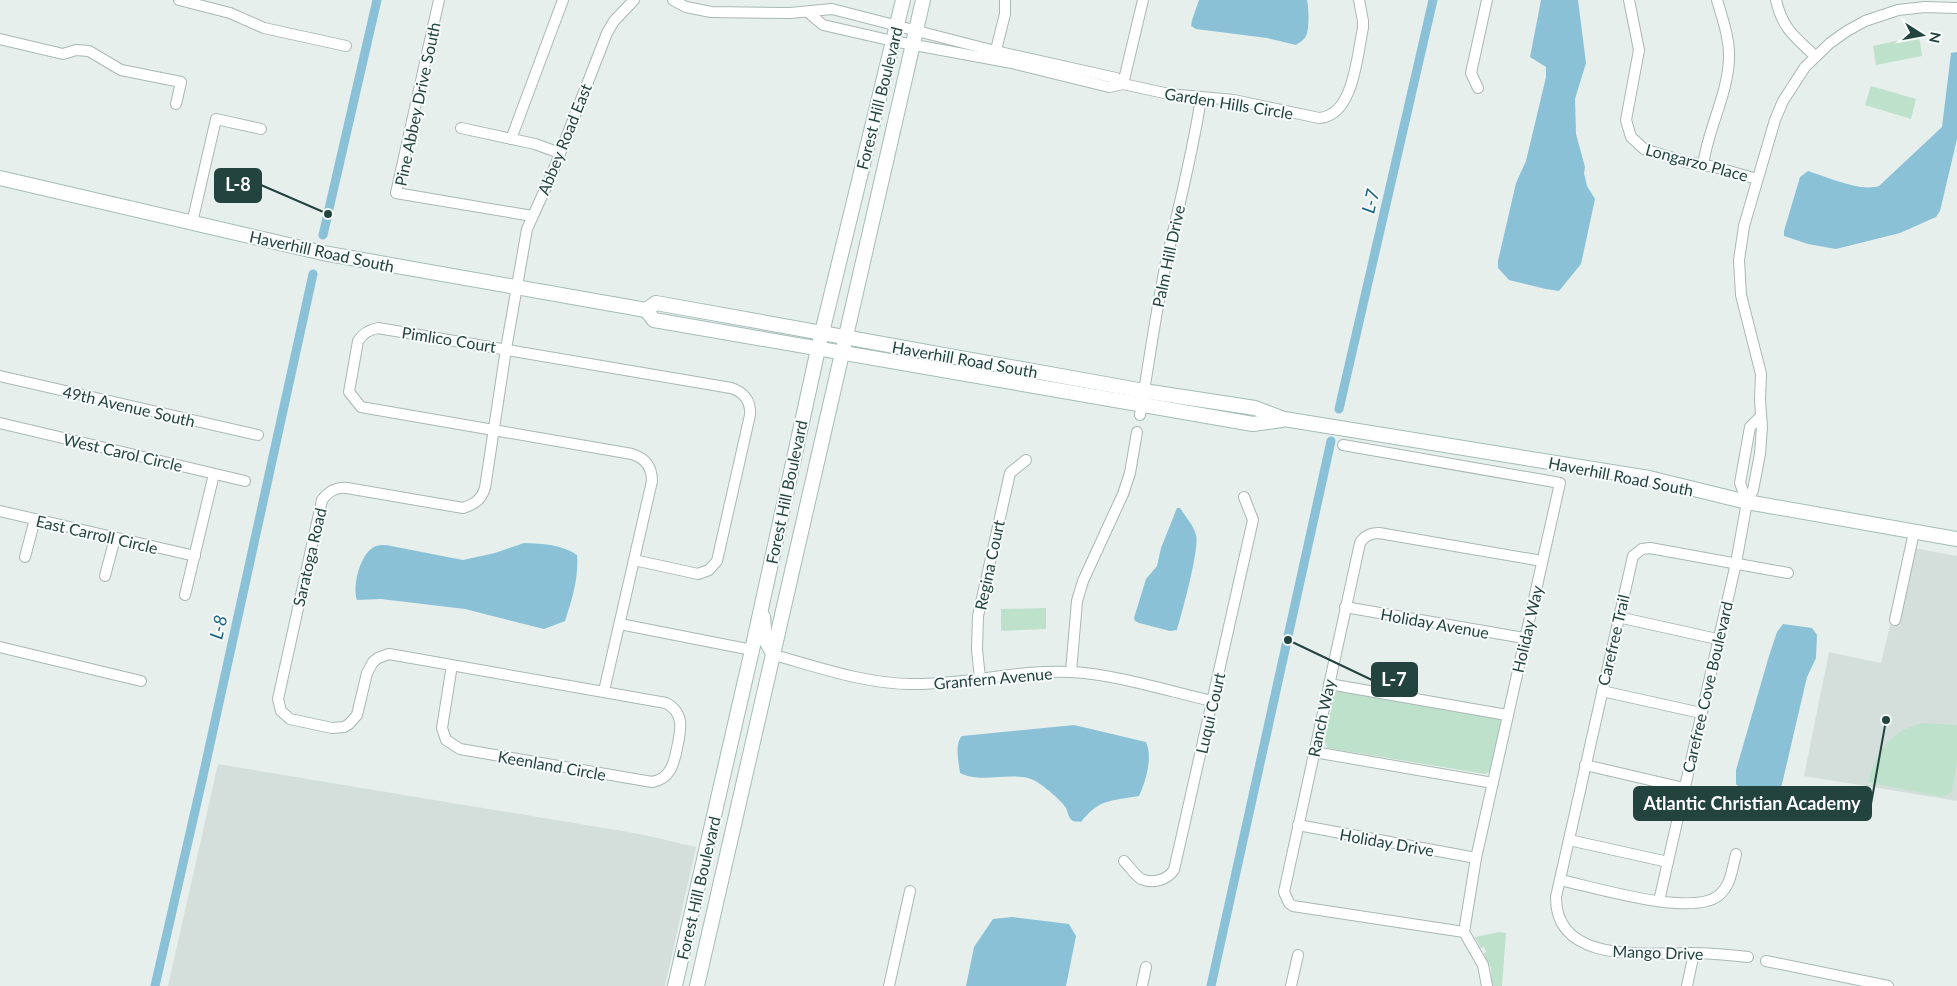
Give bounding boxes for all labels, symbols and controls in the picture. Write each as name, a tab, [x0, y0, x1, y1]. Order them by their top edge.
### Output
north arrow	[1897, 10, 1947, 60]
street label: Pine Abbey Drive South	[390, 20, 444, 188]
street label: Forest Hill Boulevard	[852, 25, 906, 171]
text: N	[1926, 31, 1945, 44]
street label: Abbey Road East	[533, 80, 595, 197]
street label: Garden Hills Circle	[1163, 83, 1295, 123]
street label: Longarzo Place	[1644, 139, 1750, 185]
callout: L-8	[215, 169, 261, 202]
text: L-8	[225, 173, 251, 195]
water label: L-7	[1357, 186, 1384, 215]
street label: Palm Hill Drive	[1148, 203, 1188, 309]
street label: Haverhill Road South	[248, 226, 396, 276]
street label: Pimlico Court	[401, 322, 498, 356]
street label: Haverhill Road South	[891, 337, 1039, 381]
street label: 49th Avenue South	[61, 382, 197, 430]
street label: Forest Hill Boulevard	[761, 418, 811, 566]
street label: West Carol Circle	[62, 429, 184, 475]
street label: Haverhill Road South	[1547, 453, 1695, 499]
street label: Saratoga Road	[288, 506, 330, 608]
street label: East Carroll Circle	[34, 511, 160, 557]
street label: Regina Court	[970, 518, 1008, 612]
street label: Holiday Way	[1508, 583, 1546, 674]
street label: Carefree Trail	[1593, 593, 1633, 687]
street label: Carefree Cove Boulevard	[1678, 599, 1736, 775]
street label: Holiday Avenue	[1379, 604, 1491, 642]
water label: L-8	[205, 613, 231, 641]
street label: Granfern Avenue	[933, 663, 1053, 693]
callout: L-7	[1372, 663, 1417, 696]
text: L-7	[1381, 668, 1407, 690]
street label: Luqui Court	[1191, 670, 1229, 755]
street label: Ranch Way	[1304, 677, 1339, 759]
street label: Keenland Circle	[496, 746, 608, 784]
callout: Atlantic Christian Academy	[1634, 787, 1871, 820]
text: Atlantic Christian Academy	[1642, 792, 1861, 814]
street label: Forest Hill Boulevard	[672, 814, 724, 962]
street label: Holiday Drive	[1338, 824, 1436, 860]
street label: Mango Drive	[1612, 941, 1704, 963]

